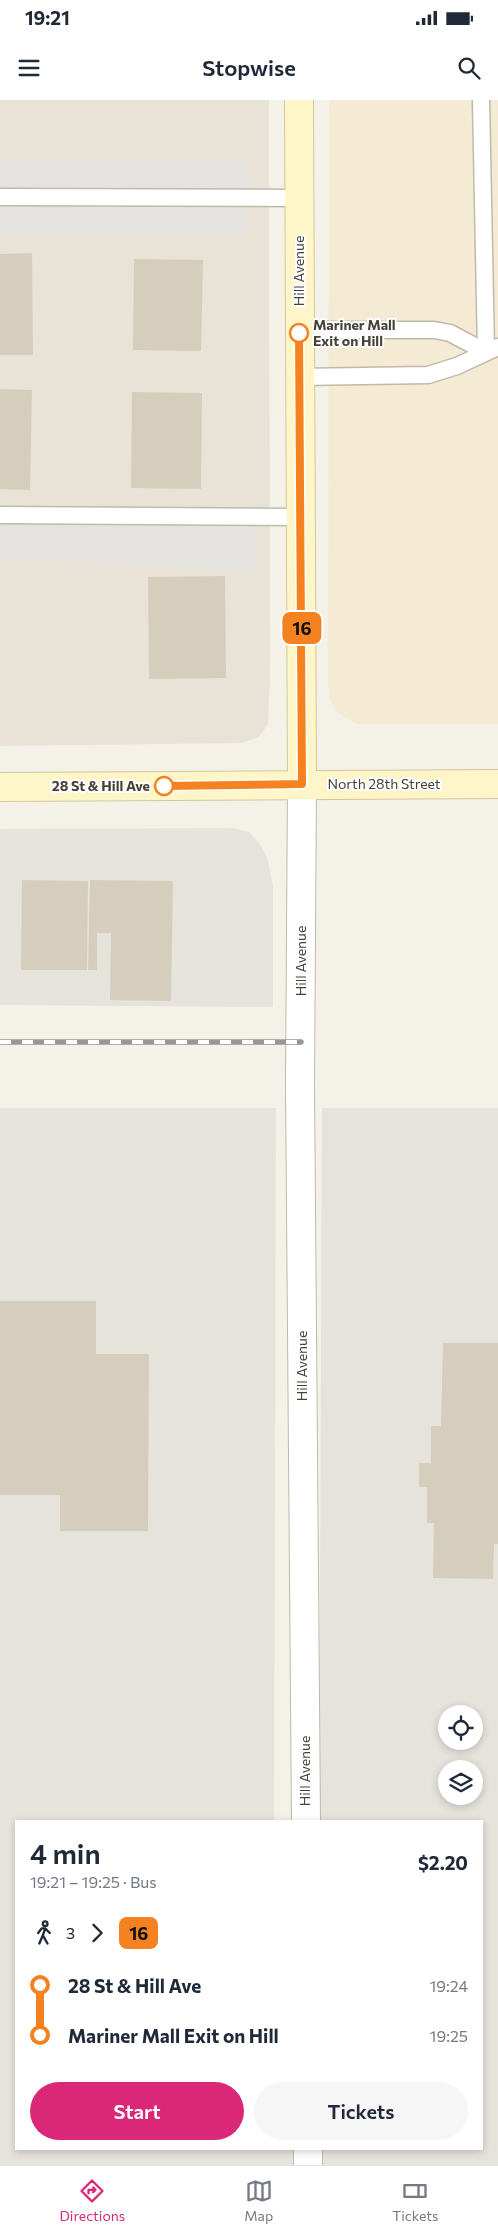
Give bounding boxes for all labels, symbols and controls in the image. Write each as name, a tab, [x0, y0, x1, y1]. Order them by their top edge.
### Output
text: 19:21	[25, 6, 70, 29]
icon: menu	[15, 54, 43, 82]
text: Stopwise	[202, 54, 296, 81]
icon: search	[455, 54, 483, 82]
street label: Hill Avenue	[290, 236, 307, 306]
place label: Mariner Mall Exit on Hill	[313, 316, 396, 349]
marker: Mariner Mall Exit on Hill	[289, 323, 309, 343]
line badge: 16	[280, 612, 324, 644]
text: 16	[292, 617, 312, 639]
street label: North 28th Street	[327, 775, 441, 792]
marker: 28 St & Hill Ave	[154, 776, 174, 796]
place label: 28 St & Hill Ave	[52, 777, 150, 794]
street label: Hill Avenue	[292, 926, 309, 996]
street label: Hill Avenue	[293, 1331, 310, 1401]
map controls	[438, 1705, 483, 1805]
button: locate	[438, 1705, 483, 1750]
street label: Hill Avenue	[296, 1736, 313, 1806]
button: layers	[438, 1760, 483, 1805]
text: 4 min	[30, 1836, 101, 1870]
text: $2.20	[418, 1851, 468, 1874]
text: 19:21 – 19:25 · Bus	[30, 1872, 156, 1891]
icon: walk	[30, 1919, 58, 1947]
icon: forward	[83, 1919, 111, 1947]
text: 16	[129, 1922, 148, 1944]
text: 3	[66, 1923, 75, 1942]
text: 28 St & Hill Ave	[68, 1974, 201, 1997]
text: 19:24	[429, 1976, 468, 1995]
text: Mariner Mall Exit on Hill	[68, 2024, 279, 2047]
text: 19:25	[430, 2026, 468, 2045]
button: Start	[30, 2082, 244, 2140]
button: Tickets	[254, 2082, 468, 2140]
tab: Directions	[60, 2177, 125, 2224]
tab: Map	[244, 2177, 273, 2224]
tab: Tickets	[392, 2177, 438, 2224]

